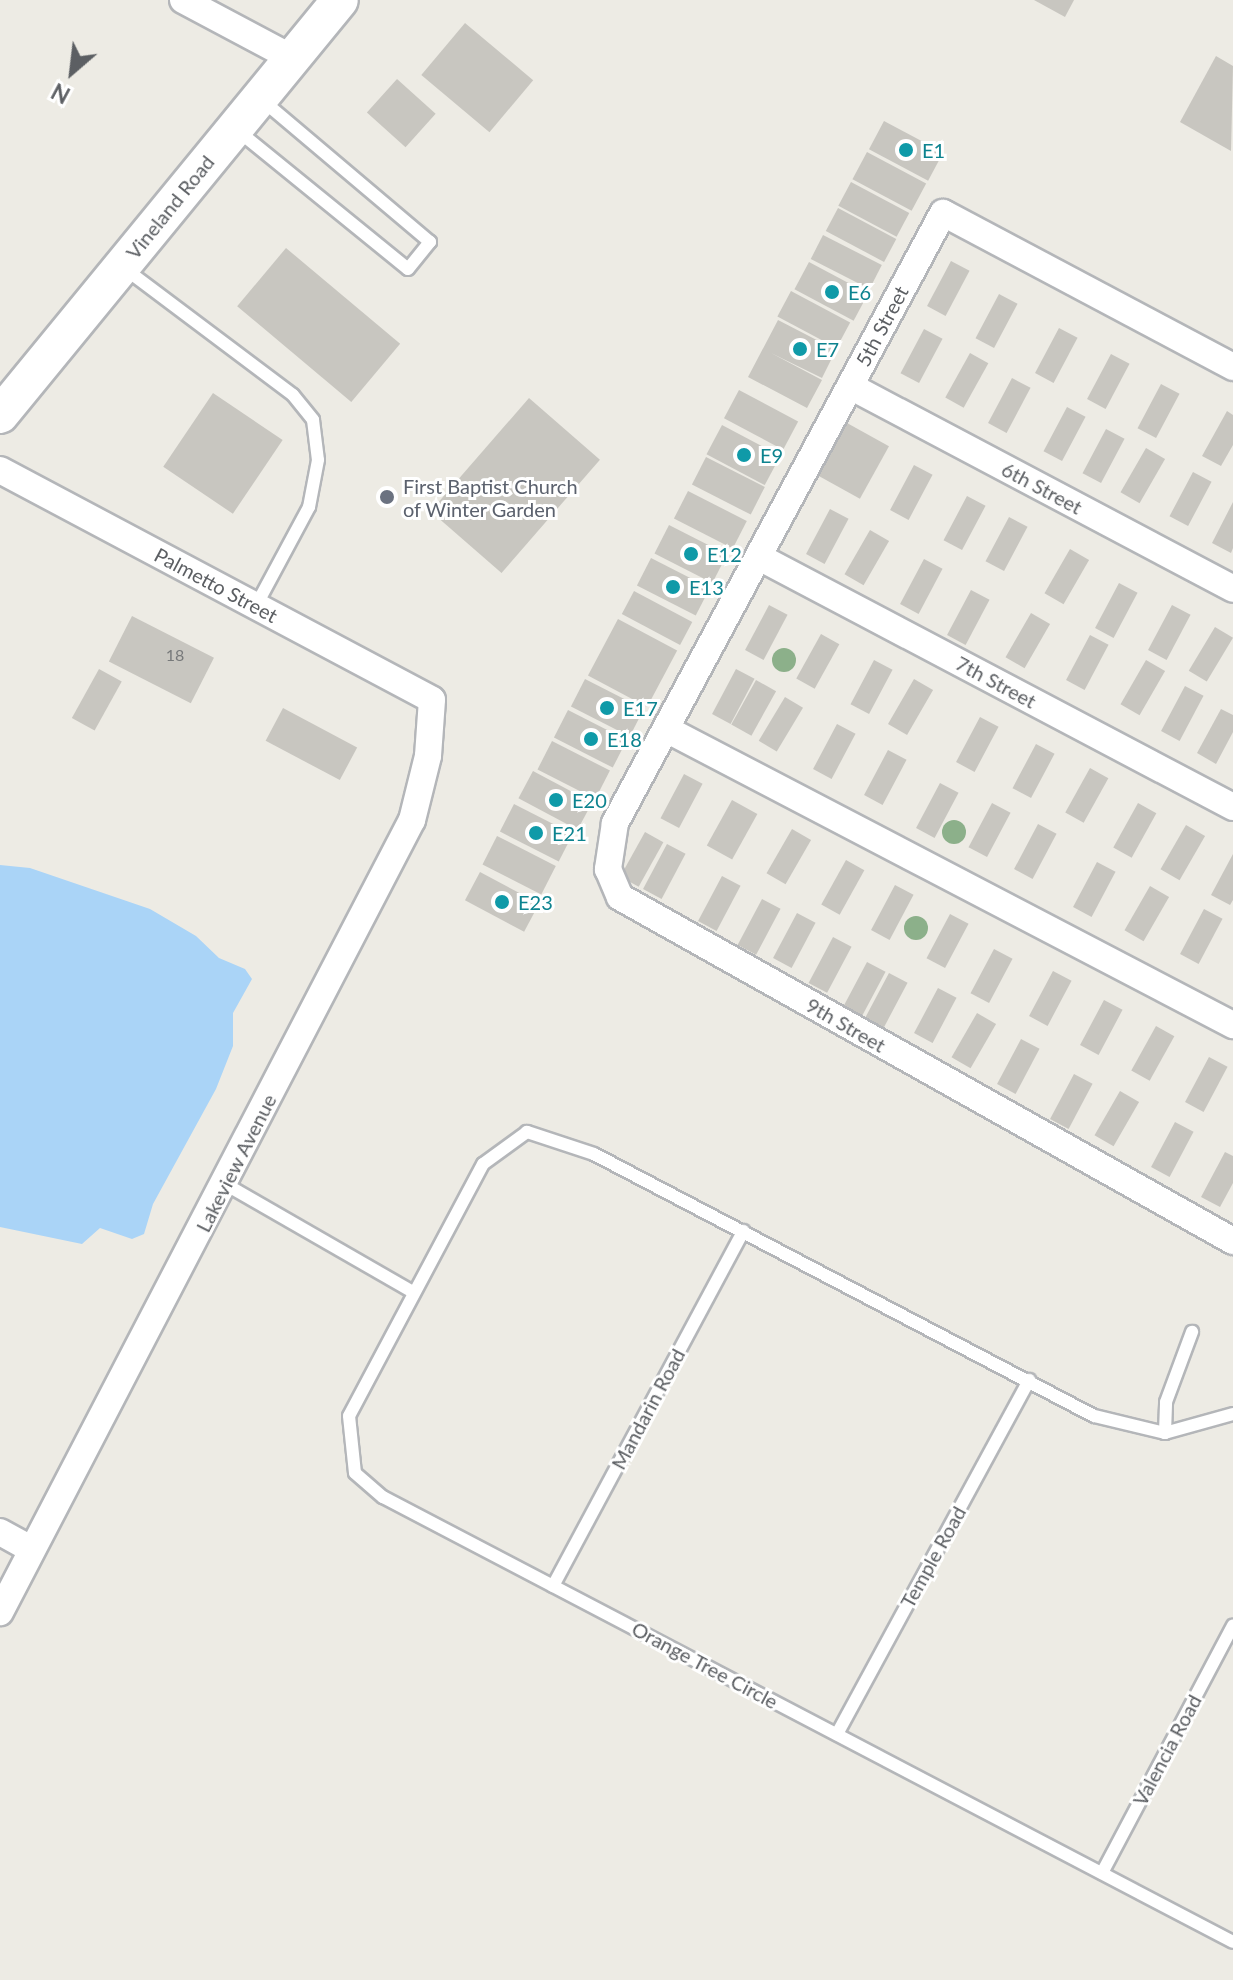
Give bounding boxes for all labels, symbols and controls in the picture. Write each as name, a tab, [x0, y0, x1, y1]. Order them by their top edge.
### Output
north arrow	[32, 32, 112, 112]
text: N	[47, 78, 74, 110]
place label: E1	[922, 138, 945, 162]
marker: E1	[897, 141, 915, 159]
street label: Vineland Road	[121, 150, 219, 264]
place label: E6	[848, 280, 871, 304]
street label: 5th Street	[851, 282, 913, 370]
marker: E6	[823, 283, 841, 301]
place label: E7	[816, 337, 839, 361]
marker: E7	[791, 340, 809, 358]
place label: E9	[760, 443, 783, 467]
marker: E9	[735, 446, 753, 464]
street label: 6th Street	[998, 457, 1086, 519]
place label: First Baptist Church of Winter Garden	[403, 474, 578, 521]
marker: First Baptist Church of Winter Garden	[378, 488, 396, 506]
street label: Palmetto Street	[150, 542, 282, 628]
place label: E12	[707, 542, 742, 566]
marker: E12	[682, 545, 700, 563]
place label: E13	[689, 575, 724, 599]
marker: E13	[664, 578, 682, 596]
house number: 18	[166, 645, 184, 665]
street label: 7th Street	[952, 651, 1040, 713]
place label: E17	[623, 696, 658, 720]
marker: E17	[598, 699, 616, 717]
place label: E18	[607, 727, 642, 751]
marker: E18	[582, 730, 600, 748]
place label: E20	[572, 788, 607, 812]
marker: E20	[547, 791, 565, 809]
place label: E21	[552, 821, 587, 845]
marker: E21	[527, 824, 545, 842]
place label: E23	[518, 890, 553, 914]
marker: E23	[493, 893, 511, 911]
street label: 9th Street	[802, 993, 890, 1057]
street label: Lakeview Avenue	[191, 1089, 281, 1237]
street label: Mandarin Road	[606, 1345, 690, 1473]
street label: Temple Road	[895, 1502, 971, 1612]
street label: Orange Tree Circle	[628, 1616, 782, 1714]
street label: Valencia Road	[1128, 1690, 1206, 1810]

